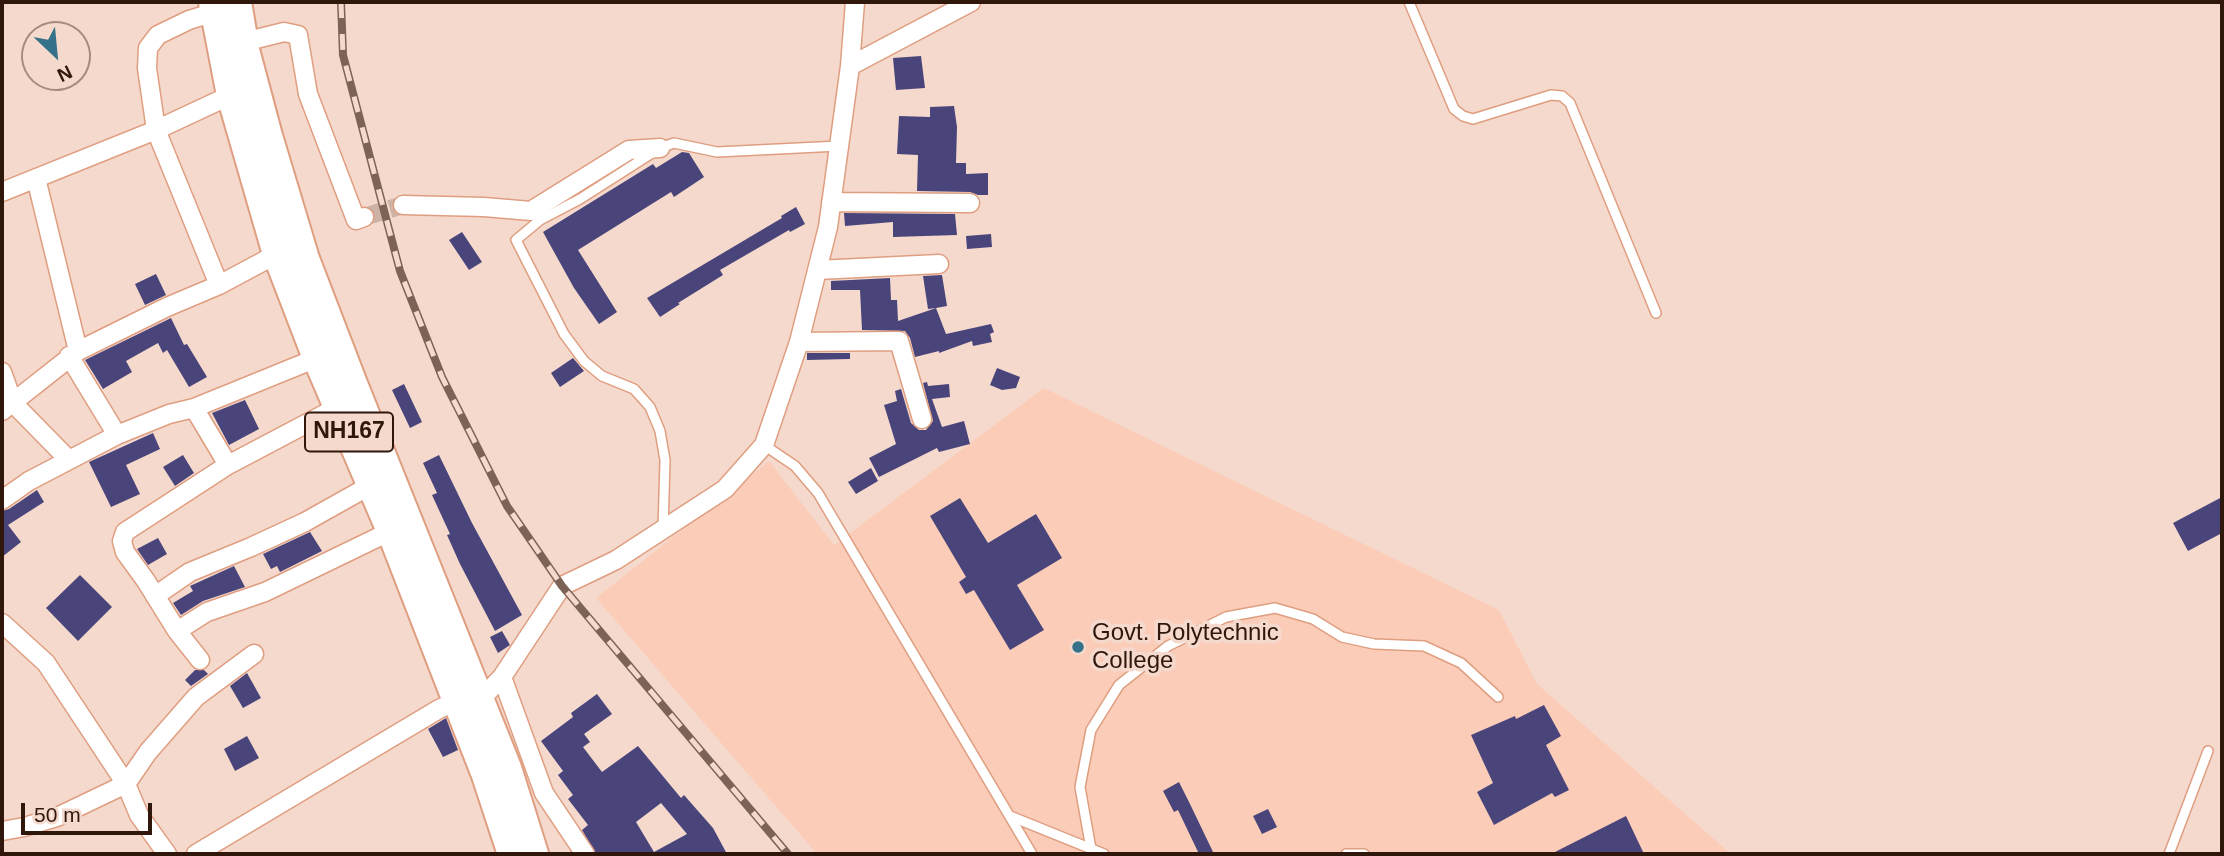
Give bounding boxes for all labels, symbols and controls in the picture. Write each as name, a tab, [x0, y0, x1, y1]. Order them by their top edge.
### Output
north arrow	[21, 21, 91, 91]
text: N	[54, 61, 75, 86]
road number: NH167	[305, 412, 393, 452]
place label: Govt. Polytechnic College	[1092, 619, 1279, 675]
marker: Govt. Polytechnic College	[1070, 639, 1086, 655]
scale bar	[24, 790, 156, 834]
text: 50 m	[34, 803, 81, 826]

